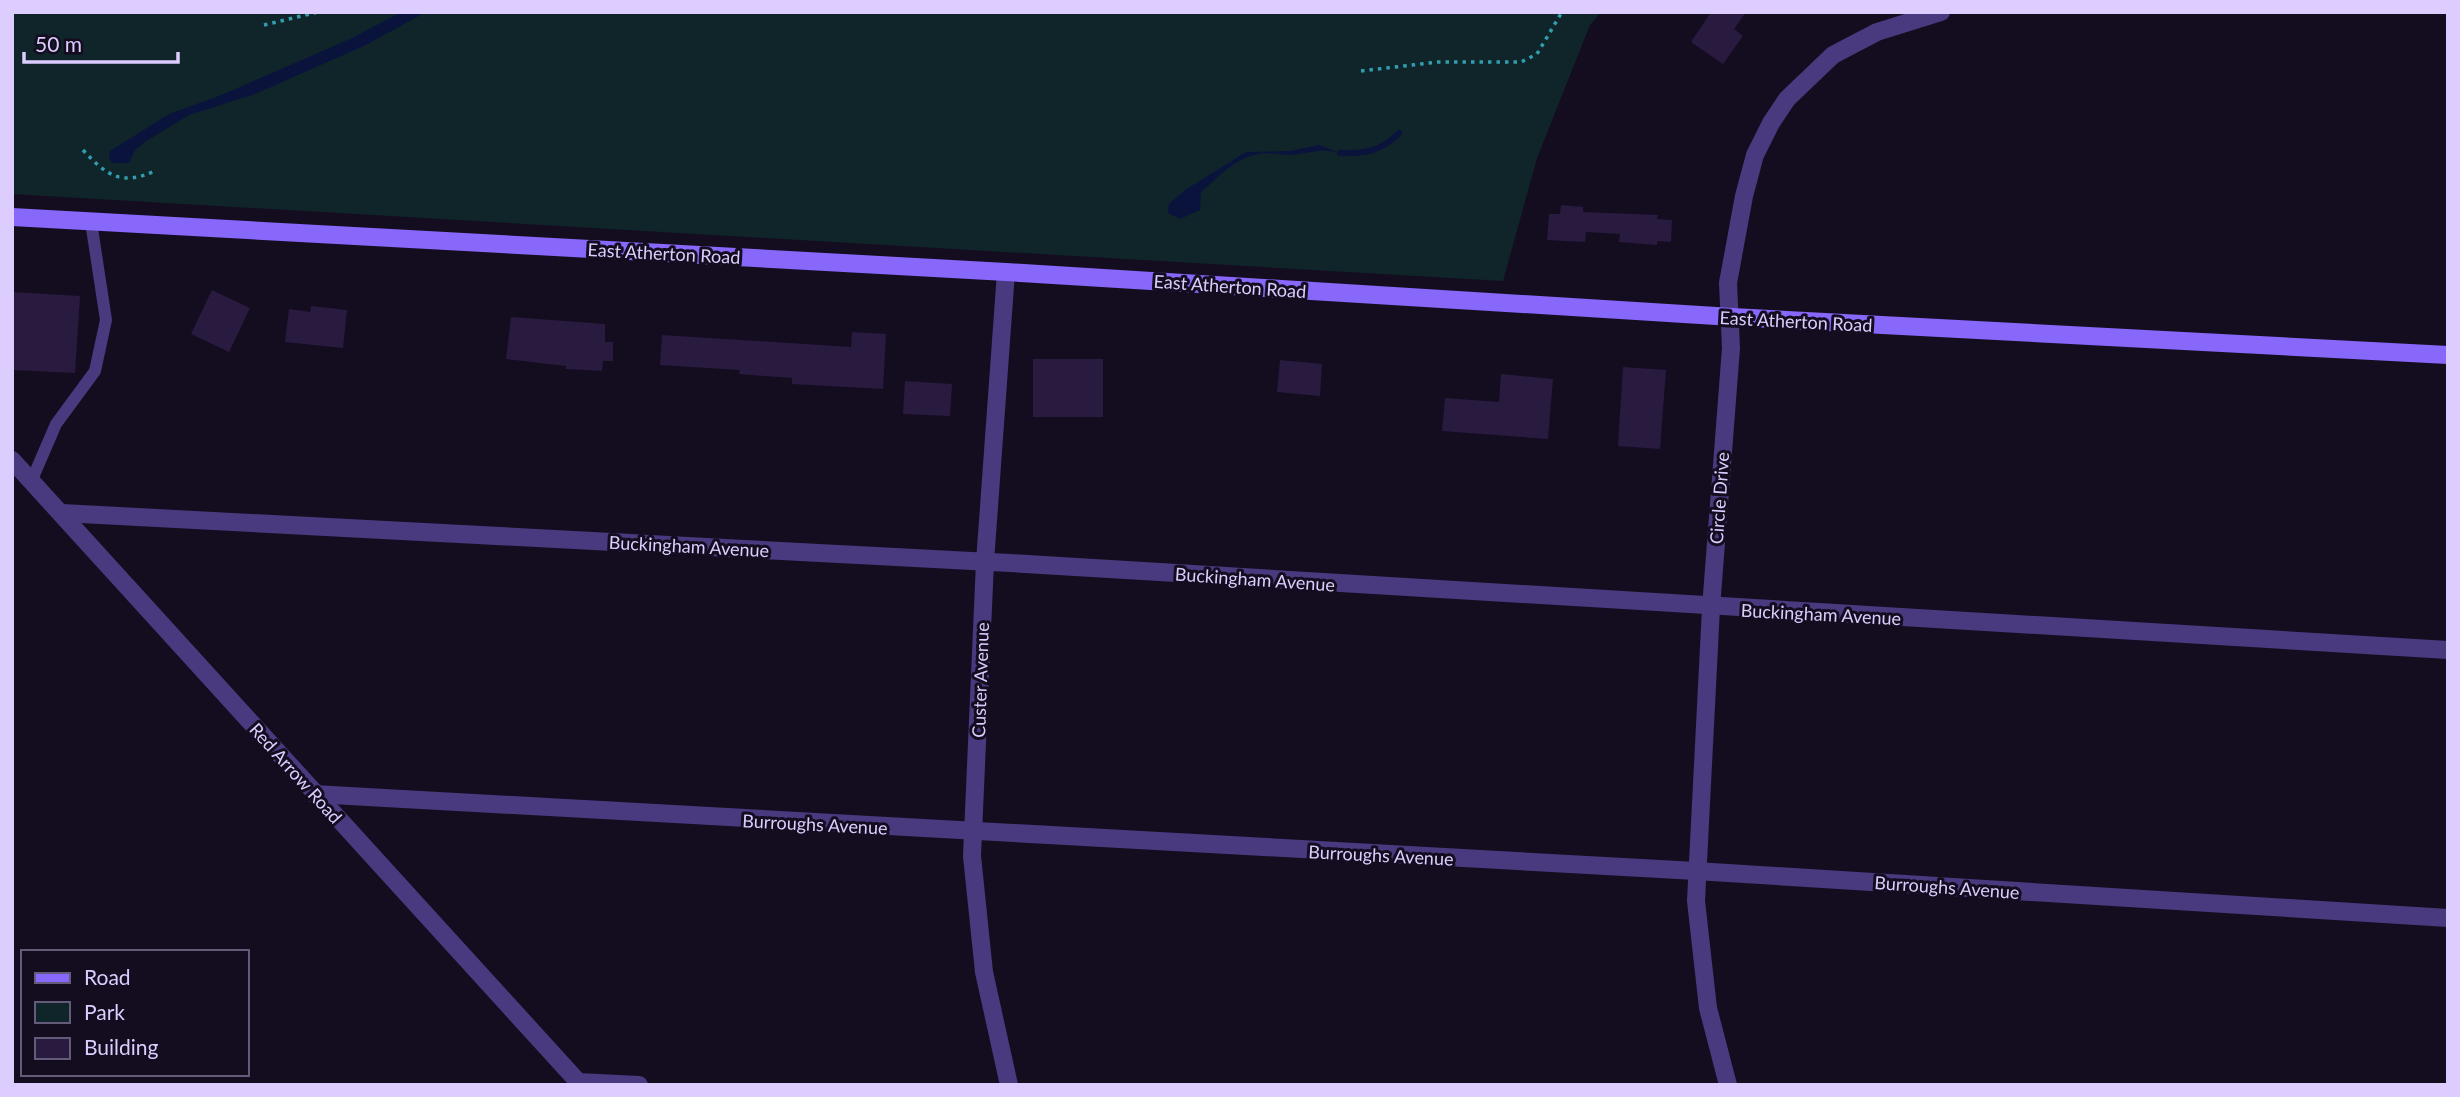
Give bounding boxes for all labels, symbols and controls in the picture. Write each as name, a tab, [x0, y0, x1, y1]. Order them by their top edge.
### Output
scale bar	[24, 21, 178, 65]
text: 50 m	[35, 31, 82, 56]
street label: East Atherton Road	[587, 238, 741, 268]
street label: East Atherton Road	[1153, 270, 1307, 302]
street label: East Atherton Road	[1719, 306, 1873, 336]
street label: Circle Drive	[1705, 451, 1733, 545]
street label: Buckingham Avenue	[608, 531, 770, 561]
street label: Buckingham Avenue	[1174, 562, 1336, 596]
street label: Buckingham Avenue	[1740, 599, 1902, 629]
street label: Custer Avenue	[967, 622, 993, 738]
street label: Red Arrow Road	[245, 718, 347, 828]
street label: Burroughs Avenue	[742, 809, 888, 839]
street label: Burroughs Avenue	[1308, 840, 1454, 870]
street label: Burroughs Avenue	[1874, 871, 2020, 903]
legend	[21, 950, 248, 1076]
text: Road	[84, 964, 131, 989]
text: Park	[84, 999, 125, 1024]
text: Building	[84, 1034, 159, 1059]

